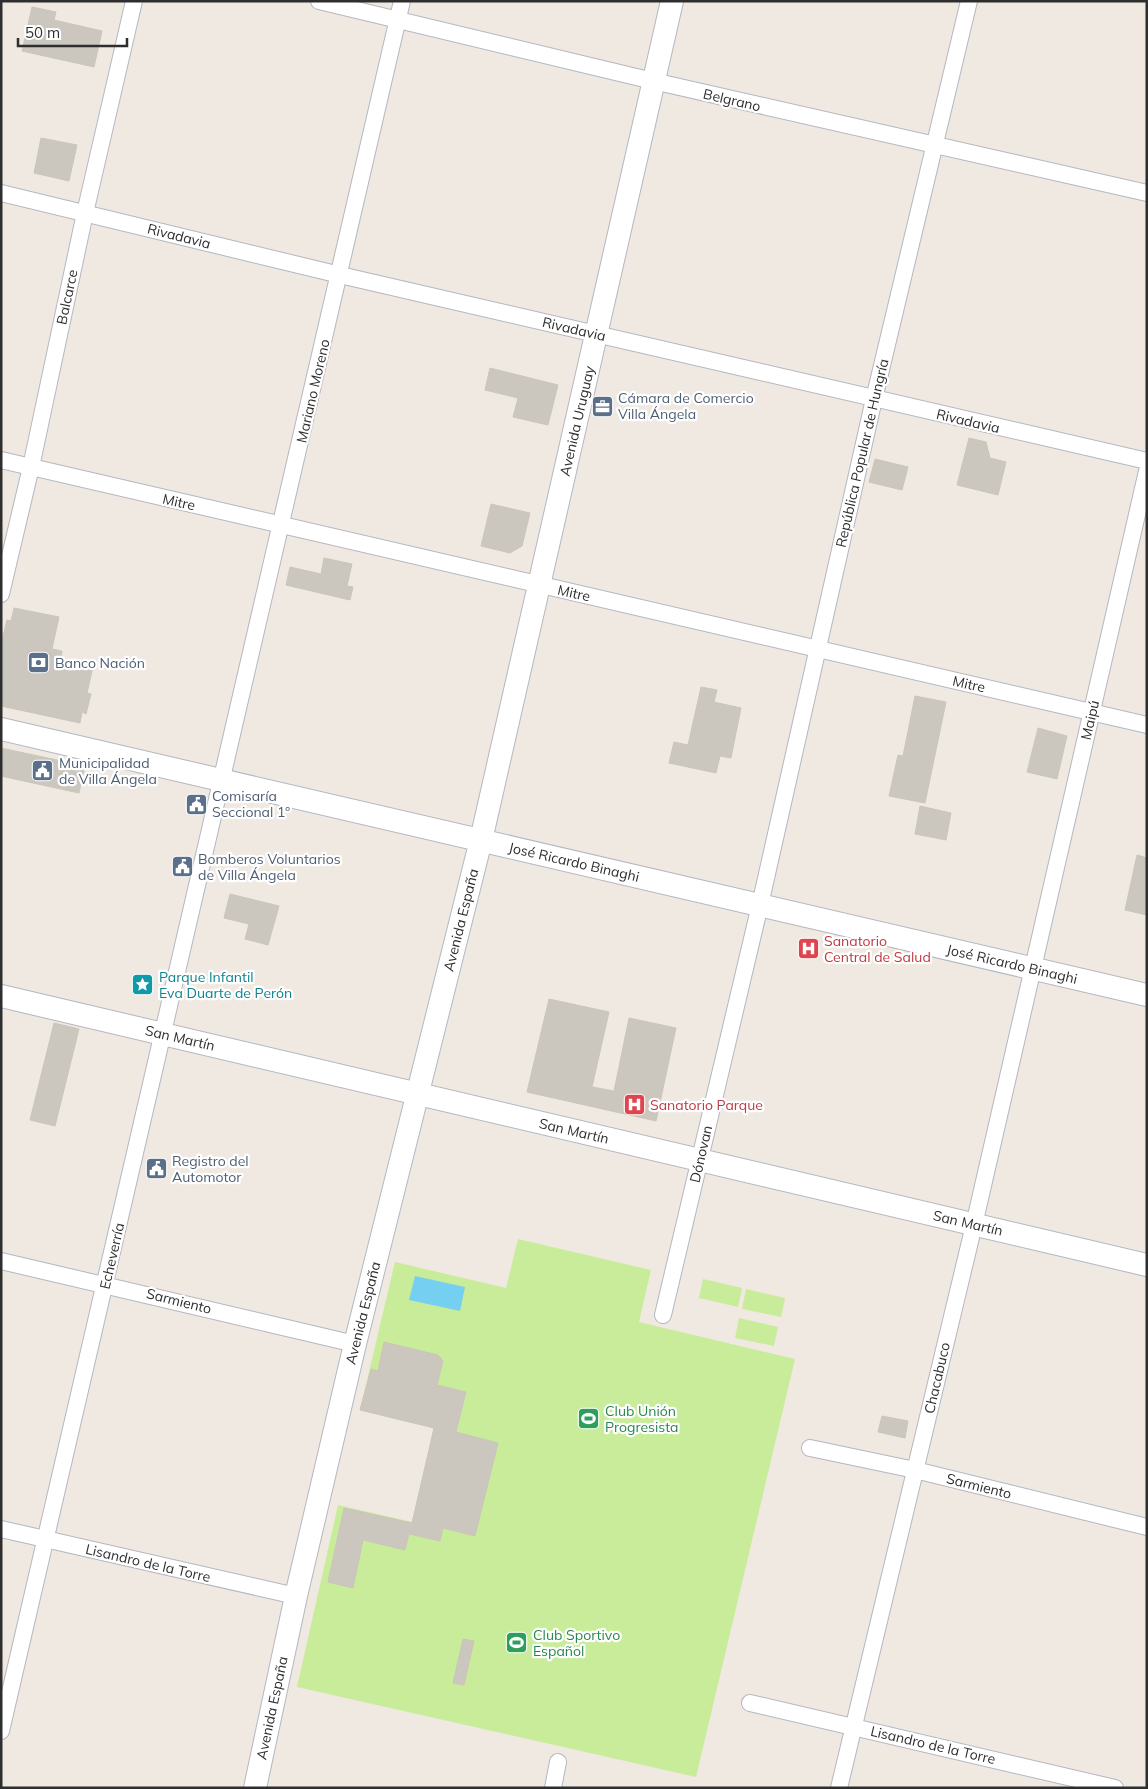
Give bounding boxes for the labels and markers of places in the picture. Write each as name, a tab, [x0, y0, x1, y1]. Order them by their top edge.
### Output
place label: Cámara de Comercio Villa Ángela	[618, 389, 754, 423]
office icon: Cámara de Comercio Villa Ángela	[590, 394, 614, 418]
bank icon: Banco Nación	[27, 651, 51, 675]
place label: Banco Nación	[55, 654, 145, 672]
place label: Municipalidad de Villa Ángela	[59, 754, 157, 788]
public building icon: Municipalidad de Villa Ángela	[31, 759, 55, 783]
place label: Comisaría Seccional 1º	[212, 787, 290, 821]
public building icon: Comisaría Seccional 1º	[184, 792, 208, 816]
place label: Bomberos Voluntarios de Villa Ángela	[198, 850, 341, 884]
public building icon: Bomberos Voluntarios de Villa Ángela	[170, 855, 194, 879]
place label: Sanatorio Central de Salud	[824, 932, 931, 966]
hospital icon: Sanatorio Central de Salud	[796, 937, 820, 961]
place label: Parque Infantil Eva Duarte de Perón	[159, 968, 292, 1002]
place icon: Parque Infantil Eva Duarte de Perón	[131, 973, 155, 997]
hospital icon: Sanatorio Parque	[622, 1093, 646, 1117]
place label: Sanatorio Parque	[650, 1096, 763, 1114]
place label: Registro del Automotor	[172, 1152, 249, 1186]
public building icon: Registro del Automotor	[144, 1157, 168, 1181]
place label: Club Unión Progresista	[605, 1402, 678, 1436]
sports icon: Club Unión Progresista	[577, 1407, 601, 1431]
place label: Club Sportivo Español	[533, 1626, 620, 1660]
sports icon: Club Sportivo Español	[505, 1631, 529, 1655]

